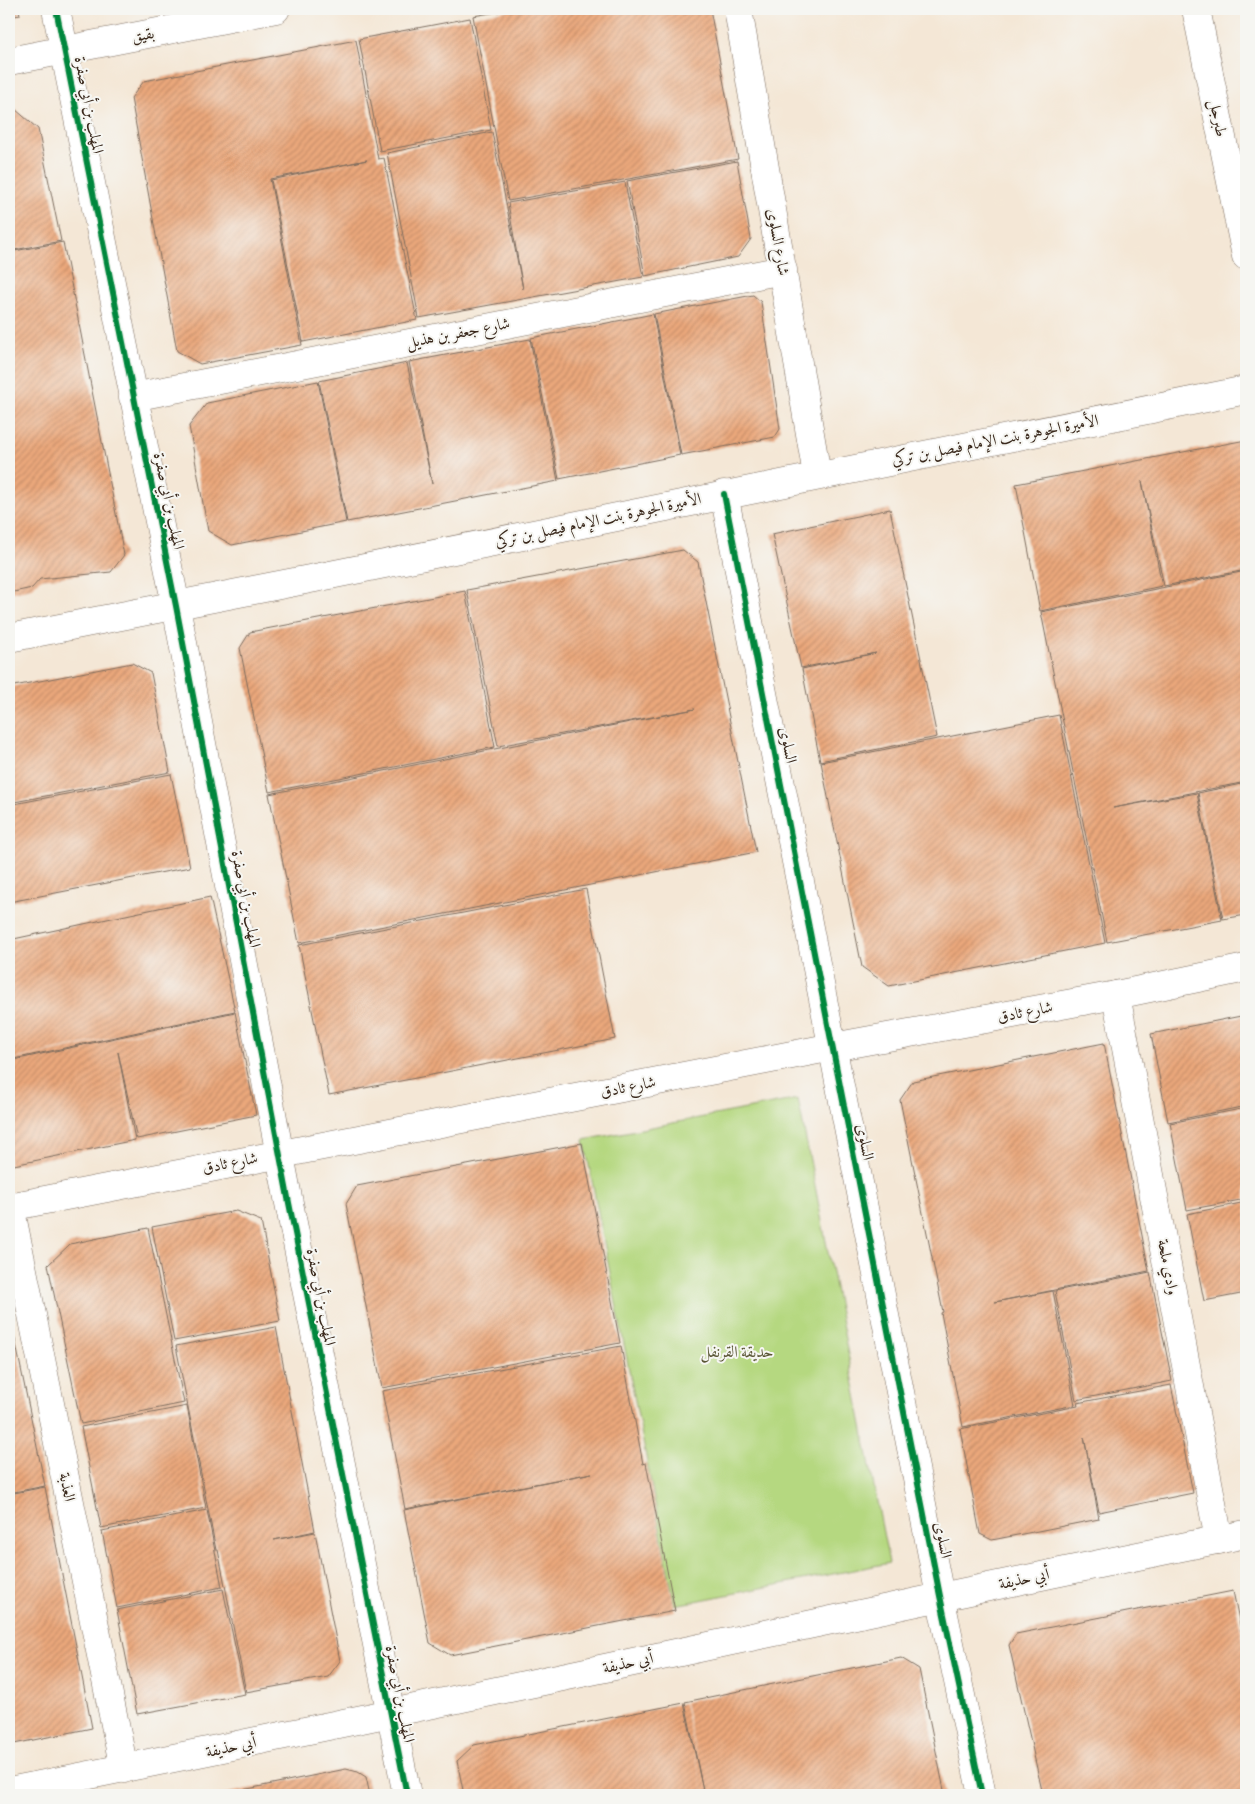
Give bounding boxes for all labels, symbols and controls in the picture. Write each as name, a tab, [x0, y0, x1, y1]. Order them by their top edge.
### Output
street label: بقيق	[130, 23, 156, 47]
street label: المهلب بن أبي صفرة	[68, 54, 110, 156]
street label: طبرجل	[1204, 98, 1231, 139]
street label: شارع السلوى	[759, 207, 794, 278]
street label: شارع جعفر بن هذيل	[404, 313, 512, 356]
street label: الأميرة الجوهرة بنت الإمام فيصل بن تركي	[889, 408, 1101, 474]
street label: المهلب بن أبي صفرة	[147, 450, 191, 552]
street label: الأميرة الجوهرة بنت الإمام فيصل بن تركي	[493, 486, 704, 556]
street label: السلوى	[775, 725, 801, 765]
street label: المهلب بن أبي صفرة	[225, 848, 267, 950]
street label: شارع ثادق	[996, 997, 1055, 1030]
street label: شارع ثادق	[599, 1072, 658, 1105]
street label: السلوى	[852, 1122, 878, 1162]
street label: شارع ثادق	[201, 1148, 260, 1181]
street label: وادي ملحة	[1151, 1237, 1183, 1297]
street label: المهلب بن أبي صفرة	[300, 1246, 342, 1348]
park label: حديقة القرنفل	[701, 1342, 773, 1363]
street label: العذبة	[54, 1471, 80, 1503]
street label: السلوى	[930, 1520, 956, 1560]
street label: أبي حذيفة	[996, 1562, 1052, 1596]
street label: المهلب بن أبي صفرة	[379, 1643, 421, 1745]
street label: أبي حذيفة	[600, 1646, 656, 1680]
street label: أبي حذيفة	[203, 1730, 259, 1764]

